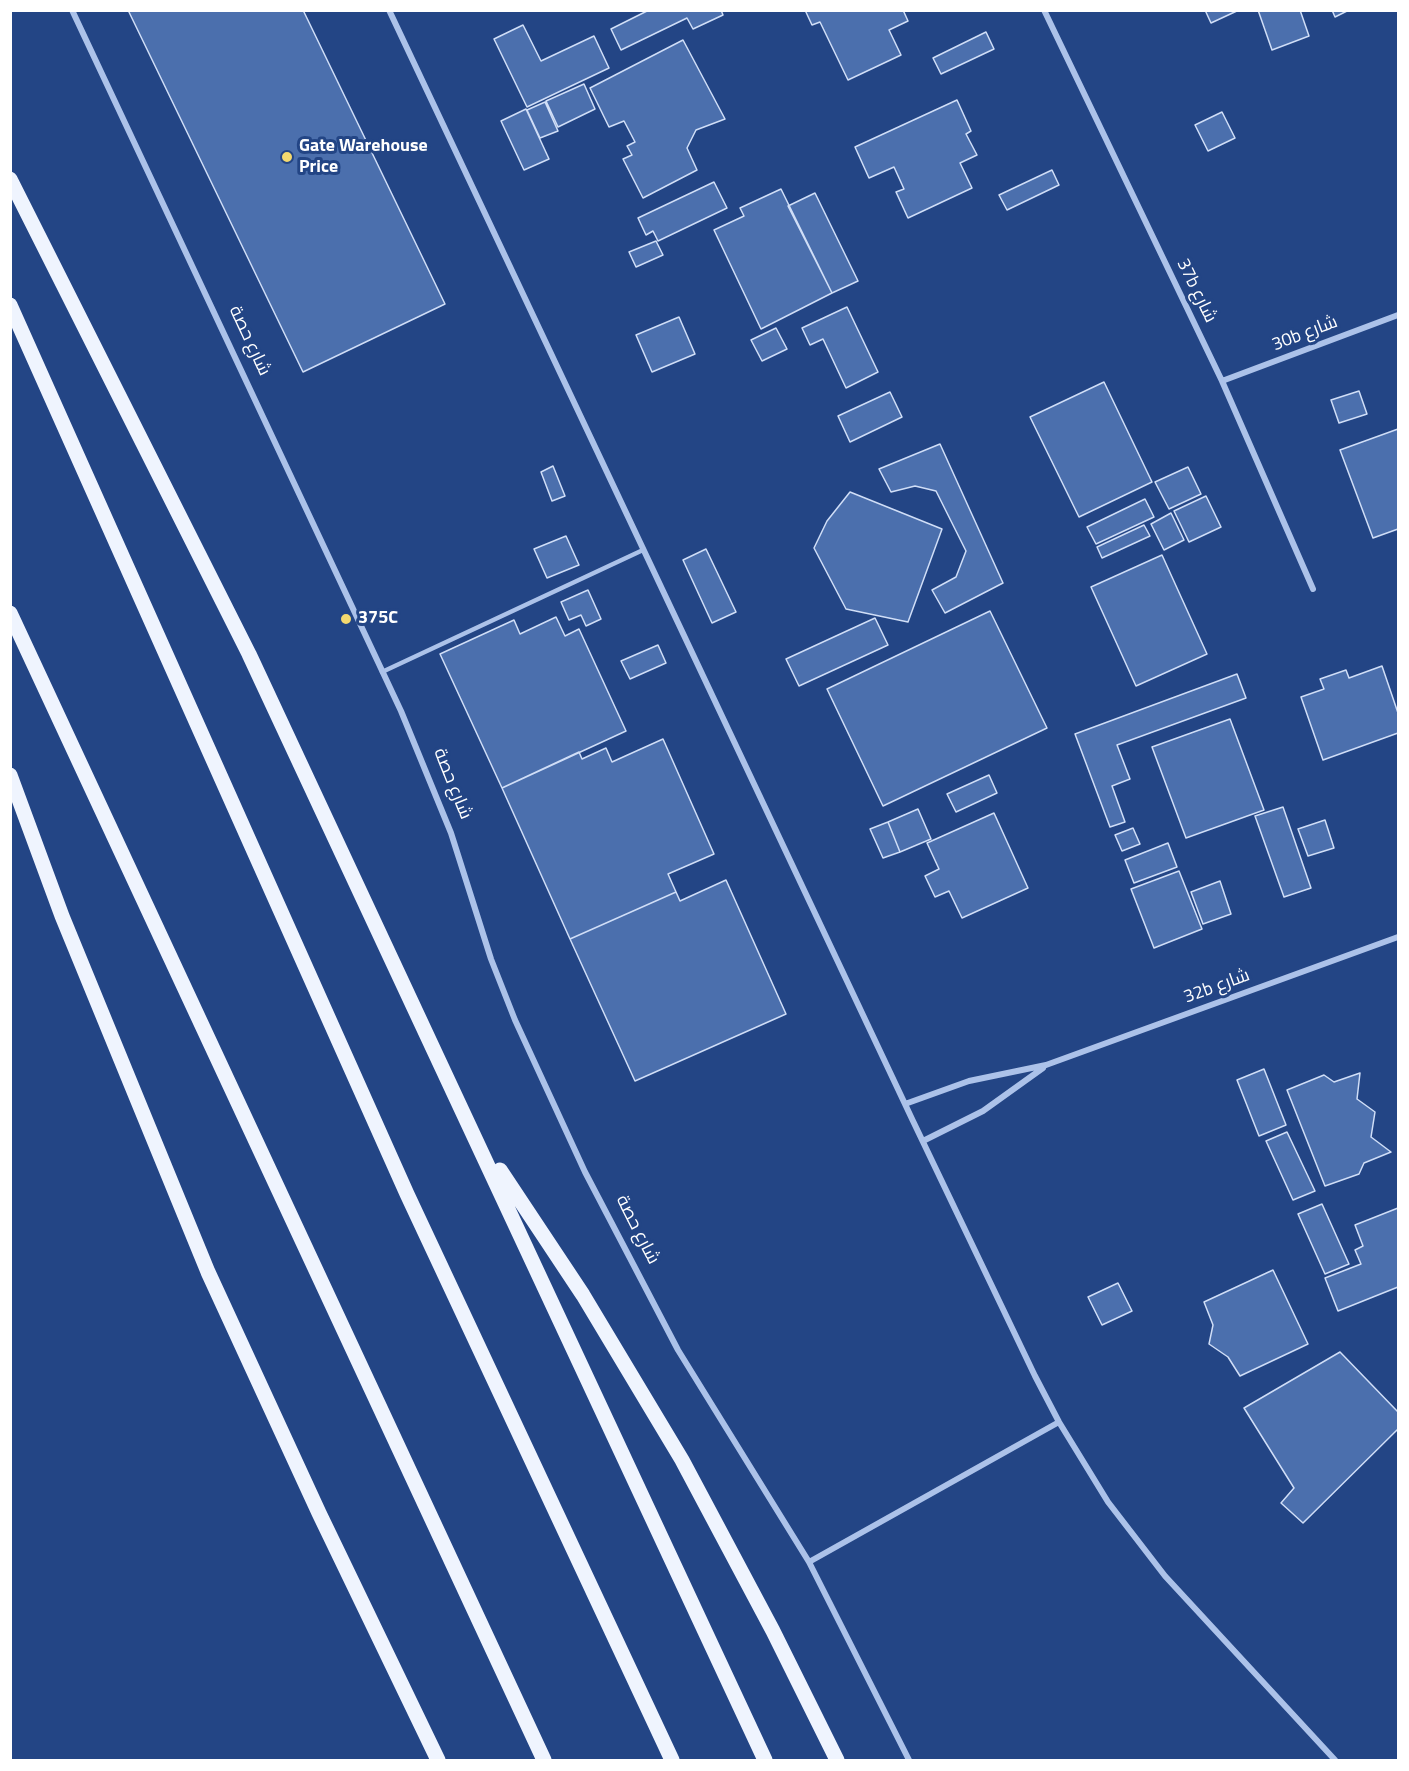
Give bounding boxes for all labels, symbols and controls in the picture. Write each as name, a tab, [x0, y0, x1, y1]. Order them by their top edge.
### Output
place label: Gate Warehouse Price	[299, 136, 428, 178]
marker: Gate Warehouse Price	[280, 150, 294, 164]
street label: 37b شارع	[1171, 256, 1221, 326]
street label: شارع حصة	[223, 303, 275, 379]
street label: 30b شارع	[1269, 312, 1341, 356]
place label: 375C	[358, 608, 398, 630]
marker: 375C	[339, 612, 353, 626]
street label: شارع حصة	[428, 745, 476, 823]
street label: 32b شارع	[1181, 965, 1253, 1009]
street label: شارع حصة	[610, 1192, 664, 1268]

